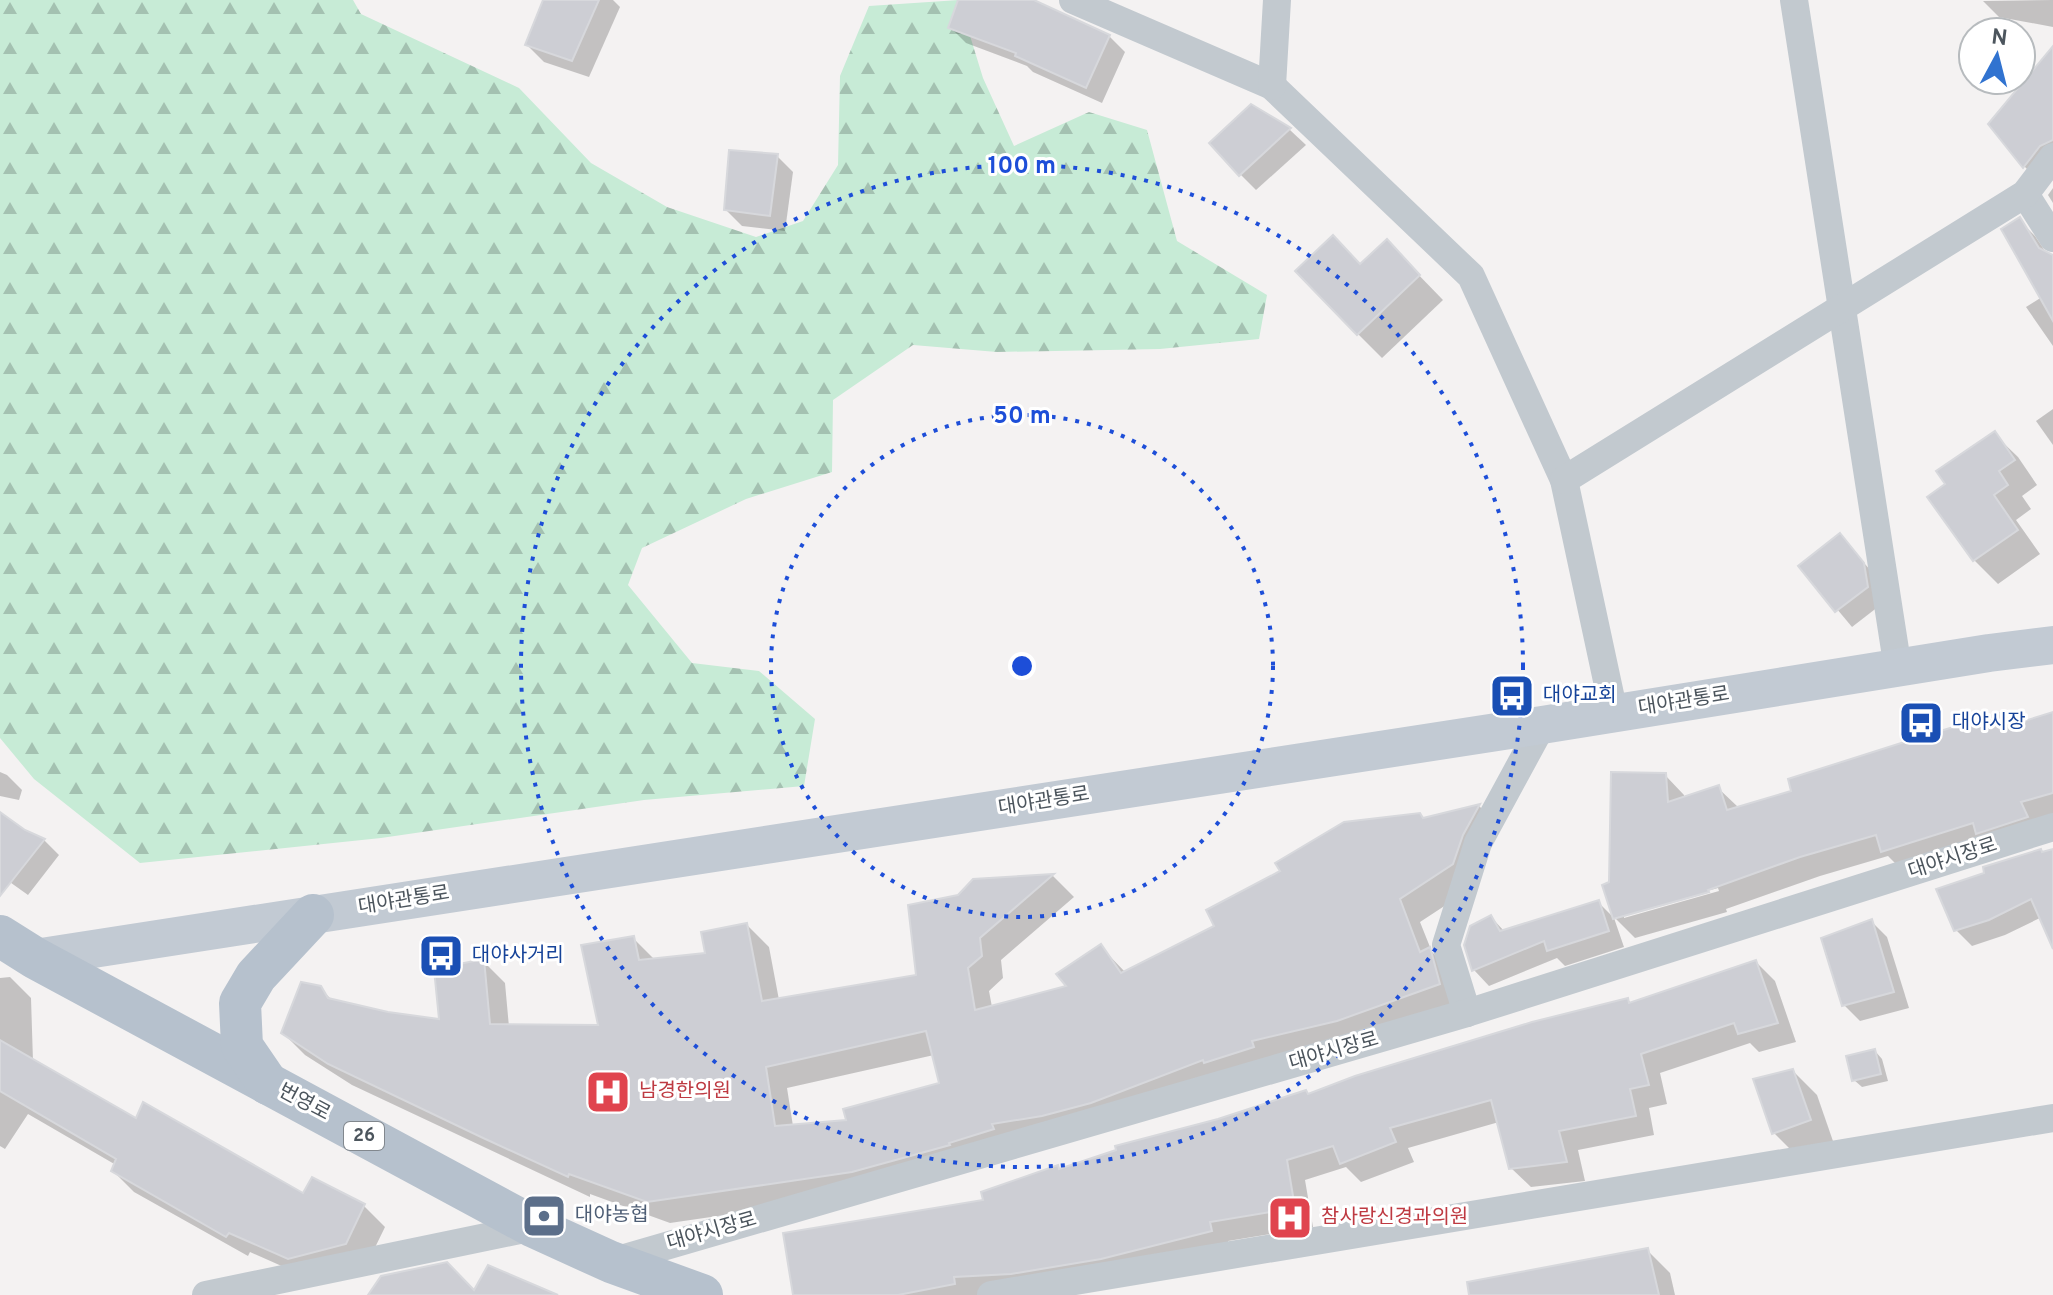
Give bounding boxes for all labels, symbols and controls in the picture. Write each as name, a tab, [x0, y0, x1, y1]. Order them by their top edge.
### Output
north arrow	[1957, 16, 2037, 96]
text: N	[1990, 24, 2009, 53]
text: 100 m	[988, 152, 1056, 182]
text: 50 m	[993, 402, 1051, 432]
centre of rings	[1008, 652, 1036, 680]
bus stop icon: 대야교회	[1488, 672, 1536, 720]
street label: 대야관통로	[1637, 682, 1731, 722]
place label: 대야교회	[1543, 683, 1617, 709]
bus stop icon: 대야시장	[1897, 699, 1945, 747]
place label: 대야시장	[1952, 710, 2026, 736]
street label: 대야관통로	[997, 782, 1091, 822]
street label: 대야시장로	[1905, 832, 2001, 886]
street label: 대야관통로	[357, 881, 451, 921]
bus stop icon: 대야사거리	[417, 932, 465, 980]
place label: 대야사거리	[472, 943, 564, 969]
street label: 대야시장로	[1286, 1027, 1382, 1077]
hospital icon: 남경한의원	[584, 1068, 632, 1116]
street label: 번영로	[274, 1079, 334, 1127]
place label: 남경한의원	[639, 1079, 731, 1105]
road number: 26	[344, 1122, 384, 1150]
bank icon: 대야농협	[520, 1192, 568, 1240]
hospital icon: 참사랑신경과의원	[1266, 1194, 1314, 1242]
place label: 대야농협	[575, 1203, 649, 1229]
place label: 참사랑신경과의원	[1321, 1205, 1468, 1231]
street label: 대야시장로	[664, 1207, 760, 1257]

